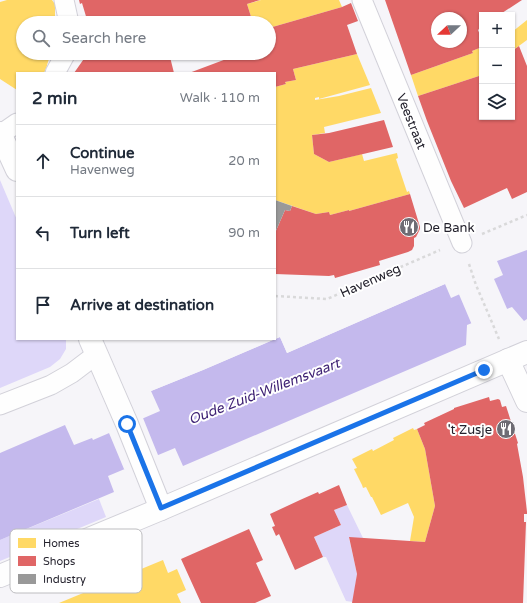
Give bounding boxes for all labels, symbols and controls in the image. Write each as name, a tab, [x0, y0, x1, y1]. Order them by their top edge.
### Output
north arrow	[431, 12, 467, 48]
map controls	[479, 12, 515, 120]
button: +	[479, 12, 515, 48]
search box	[16, 16, 276, 60]
icon: search	[30, 27, 52, 49]
text: Search here	[62, 29, 146, 47]
button: −	[479, 48, 515, 84]
button: layers	[479, 84, 515, 120]
text: 2 min	[32, 88, 77, 109]
text: Walk · 110 m	[180, 90, 260, 106]
street label: Veestraat	[393, 91, 429, 152]
text: Continue	[70, 144, 134, 162]
icon: ahead	[32, 150, 54, 172]
text: 20 m	[228, 153, 260, 169]
text: Havenweg	[70, 162, 135, 178]
restaurant icon: De Bank	[398, 216, 420, 238]
place label: De Bank	[423, 220, 475, 236]
icon: left	[32, 222, 54, 244]
text: Turn left	[70, 224, 130, 242]
text: 90 m	[228, 225, 260, 241]
street label: Havenweg	[338, 260, 403, 301]
icon: arrive	[32, 294, 54, 316]
text: Arrive at destination	[70, 296, 214, 314]
water label: Oude Zuid-Willemsvaart	[186, 354, 344, 428]
route end	[475, 361, 493, 379]
route start	[118, 415, 136, 433]
restaurant icon: 't Zusje	[495, 418, 517, 440]
place label: 't Zusje	[448, 422, 492, 438]
legend	[10, 529, 142, 593]
text: Homes	[43, 537, 79, 550]
text: Shops	[43, 555, 75, 568]
text: Industry	[43, 573, 86, 586]

